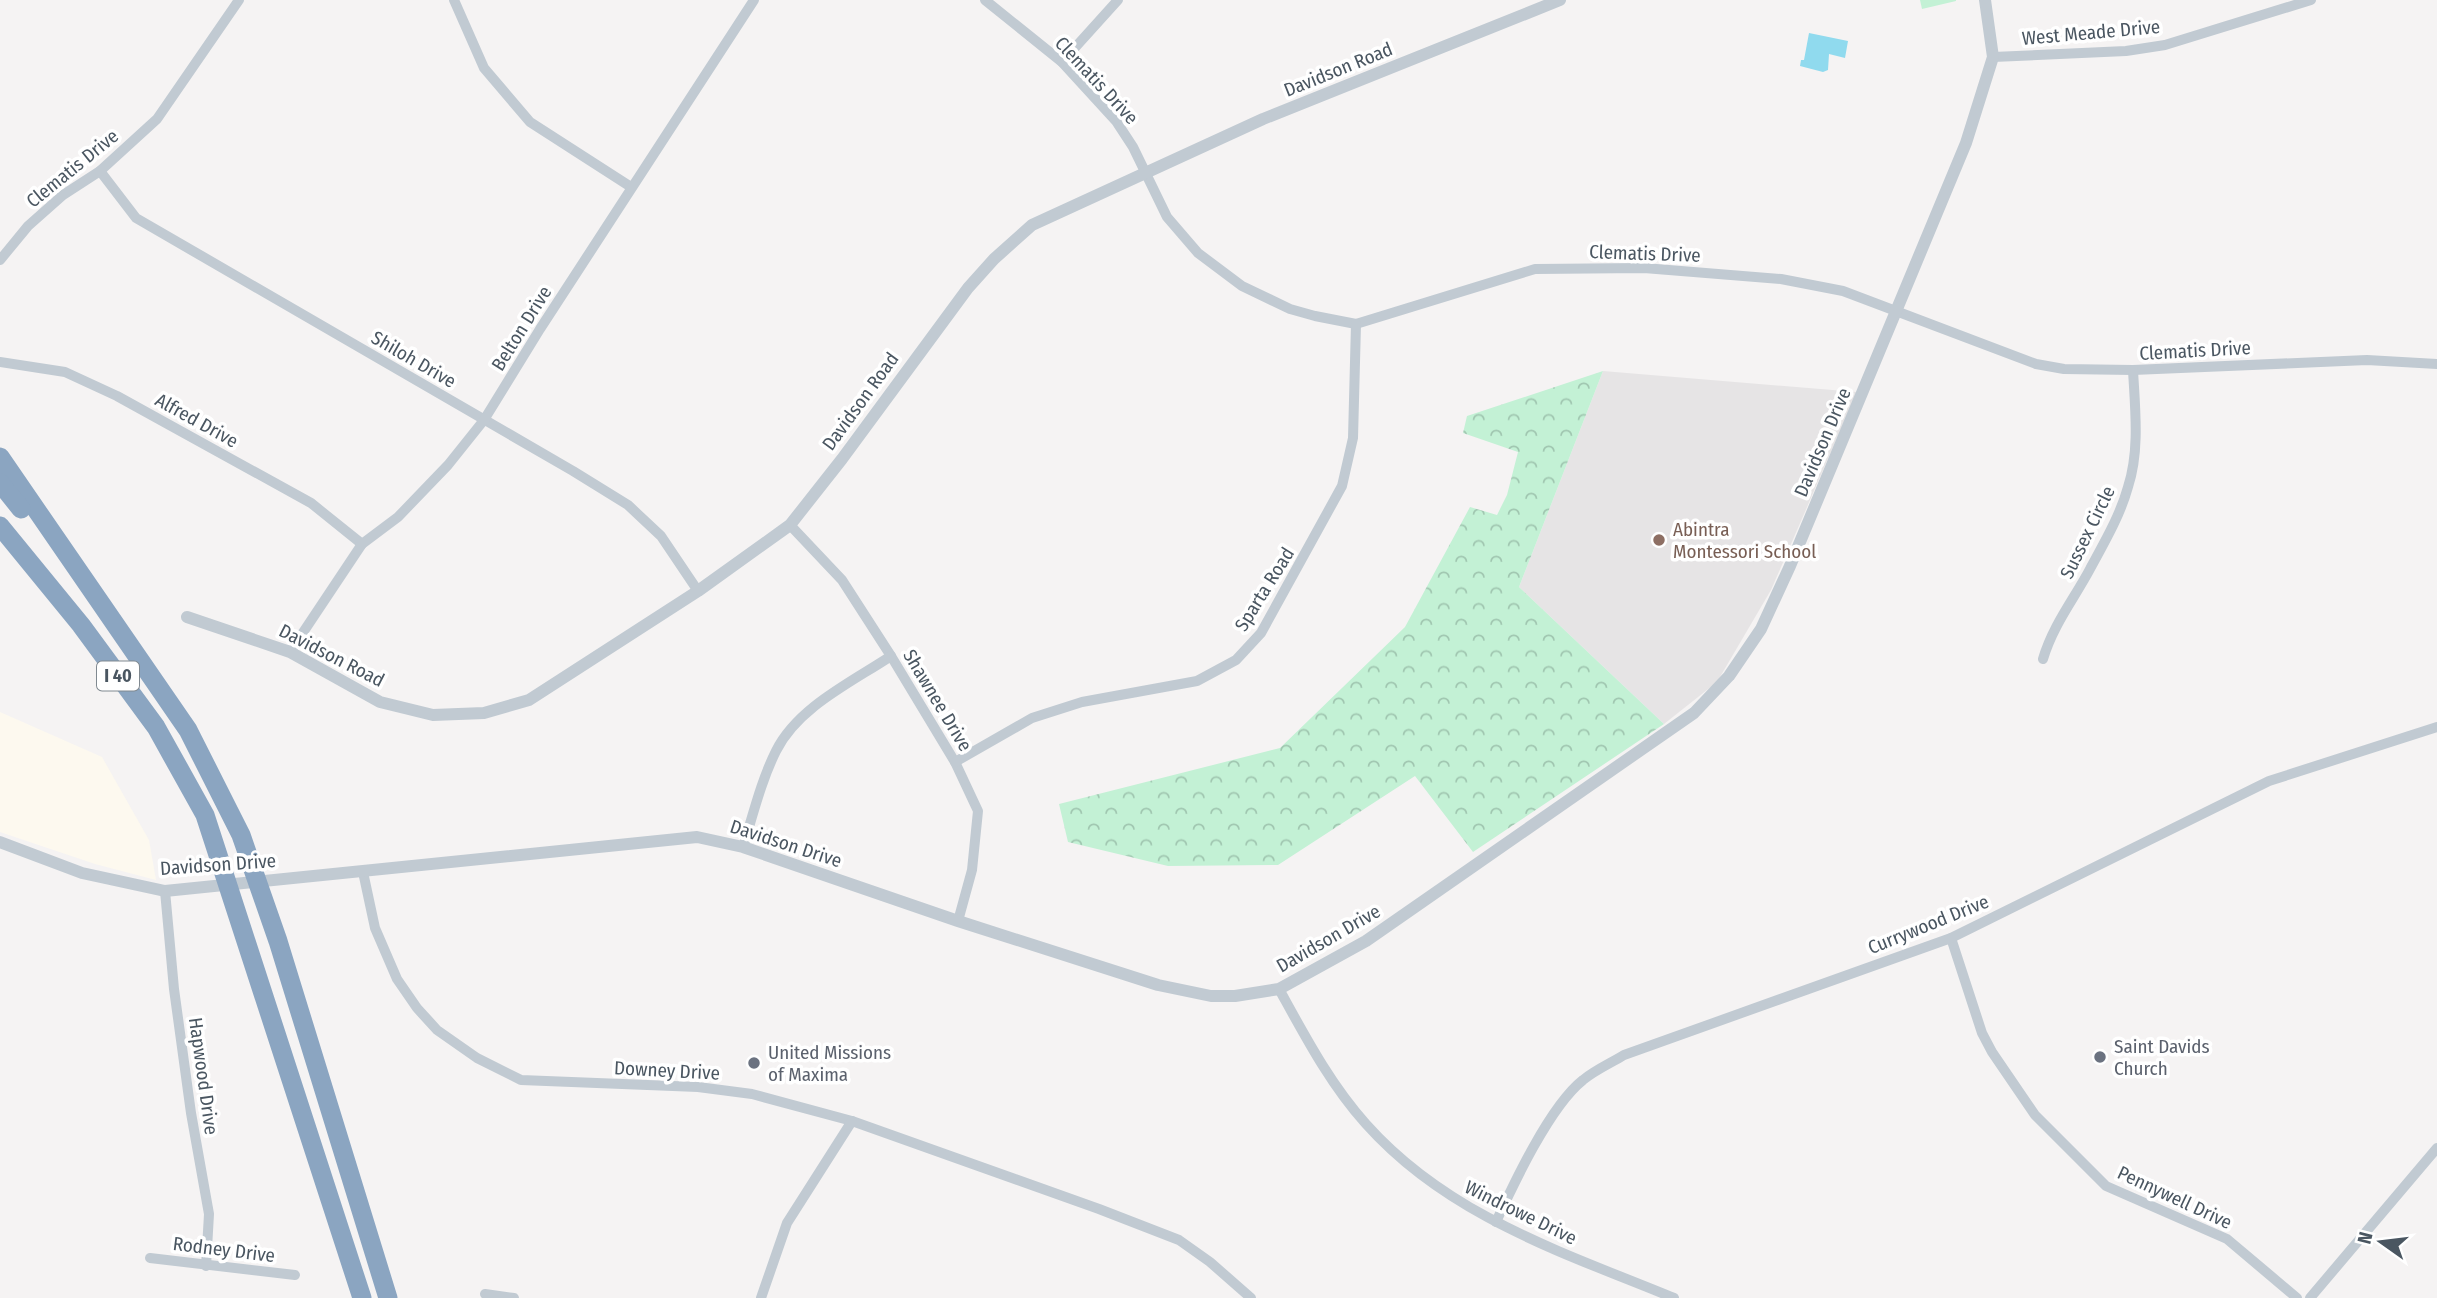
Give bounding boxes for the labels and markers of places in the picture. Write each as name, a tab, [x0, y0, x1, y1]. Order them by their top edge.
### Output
place label: Abintra Montessori School	[1673, 518, 1816, 563]
marker: Abintra Montessori School	[1651, 532, 1667, 548]
place label: Saint Davids Church	[2114, 1035, 2210, 1080]
place label: United Missions of Maxima	[768, 1041, 891, 1086]
marker: Saint Davids Church	[2092, 1049, 2108, 1065]
marker: United Missions of Maxima	[746, 1055, 762, 1071]

